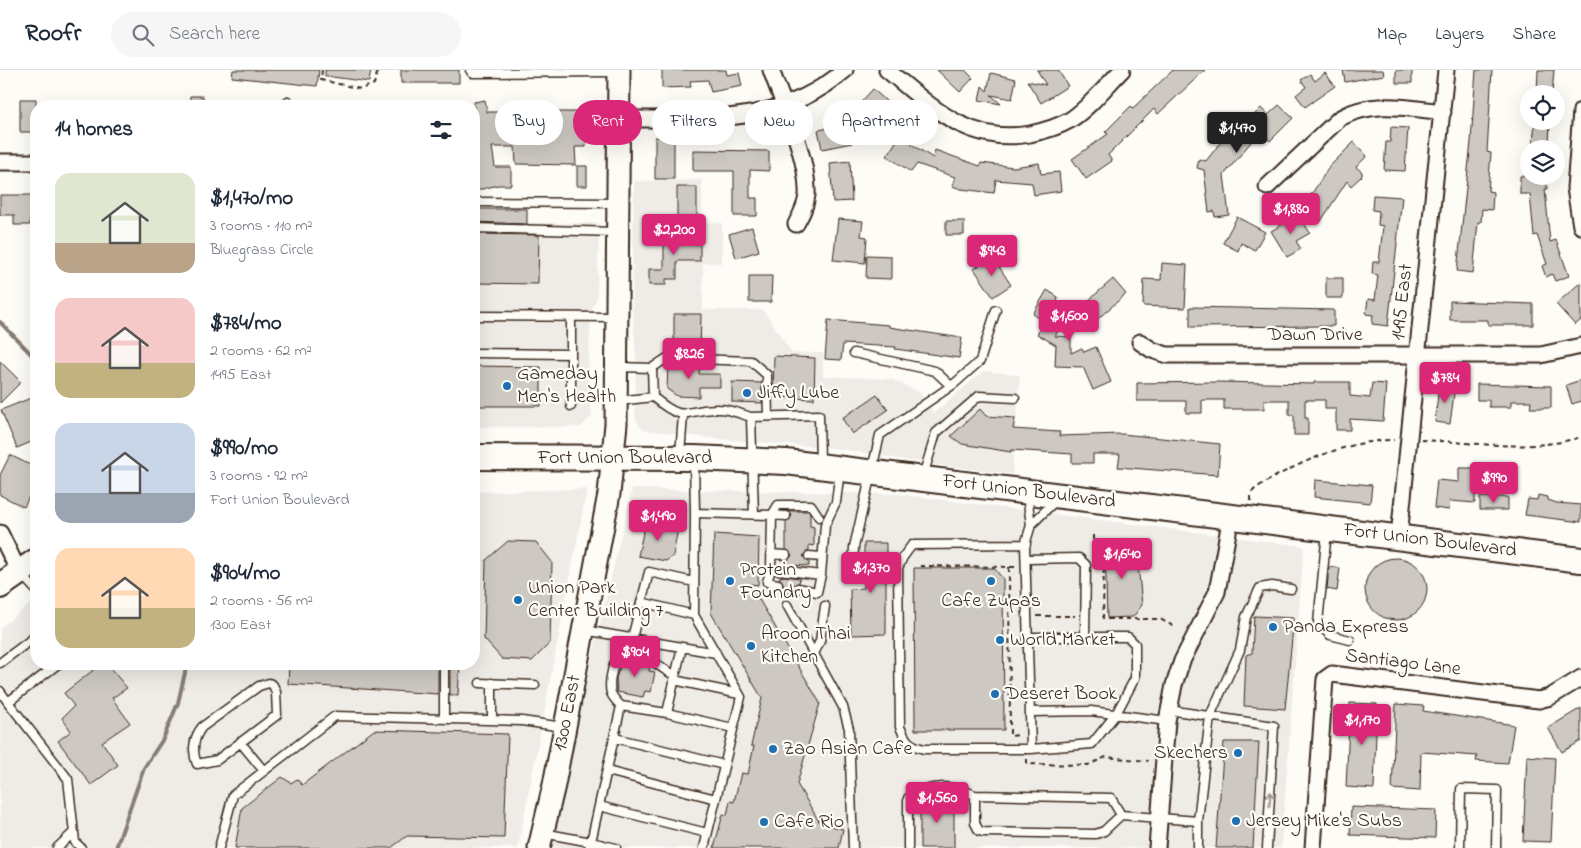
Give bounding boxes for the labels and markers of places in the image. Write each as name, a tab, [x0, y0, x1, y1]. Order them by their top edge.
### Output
pin: $1,470	[1196, 112, 1278, 154]
pin: $1,880	[1250, 192, 1332, 235]
pin: $2,200	[633, 214, 715, 256]
pin: $943	[962, 234, 1022, 277]
pin: $1,600	[1028, 300, 1110, 342]
pin: $826	[659, 338, 719, 380]
place label: Gameday Men's Health	[517, 360, 616, 412]
pin: $784	[1415, 362, 1475, 404]
place label: Jiffy Lube	[757, 379, 839, 408]
marker: Gameday Men's Health	[501, 380, 513, 392]
marker: Jiffy Lube	[741, 387, 753, 399]
pin: $990	[1464, 462, 1524, 504]
pin: $1,490	[617, 500, 699, 542]
pin: $1,640	[1081, 538, 1163, 580]
pin: $1,370	[830, 552, 912, 594]
place label: Protein Foundry	[739, 556, 811, 608]
place label: Union Park Center Building 7	[528, 574, 663, 627]
marker: Protein Foundry	[724, 575, 736, 587]
marker: Cafe Zupas	[985, 575, 997, 587]
place label: Cafe Zupas	[941, 587, 1041, 616]
marker: Union Park Center Building 7	[512, 594, 524, 606]
place label: Panda Express	[1283, 613, 1409, 642]
place label: Aroon Thai Kitchen	[761, 620, 851, 672]
marker: Panda Express	[1267, 621, 1279, 633]
place label: World Market	[1010, 626, 1116, 655]
marker: World Market	[994, 634, 1006, 646]
pin: $904	[605, 636, 665, 678]
marker: Aroon Thai Kitchen	[745, 640, 757, 652]
place label: Deseret Book	[1004, 680, 1117, 709]
marker: Deseret Book	[989, 688, 1001, 700]
pin: $1,170	[1321, 704, 1403, 746]
place label: Zao Asian Cafe	[783, 735, 912, 764]
place label: Skechers	[1154, 739, 1228, 768]
marker: Zao Asian Cafe	[767, 743, 779, 755]
marker: Skechers	[1232, 747, 1244, 759]
pin: $1,560	[896, 782, 978, 824]
place label: Jersey Mike's Subs	[1246, 807, 1402, 836]
place label: Cafe Rio	[774, 808, 844, 837]
marker: Jersey Mike's Subs	[1230, 815, 1242, 827]
marker: Cafe Rio	[758, 816, 770, 828]

